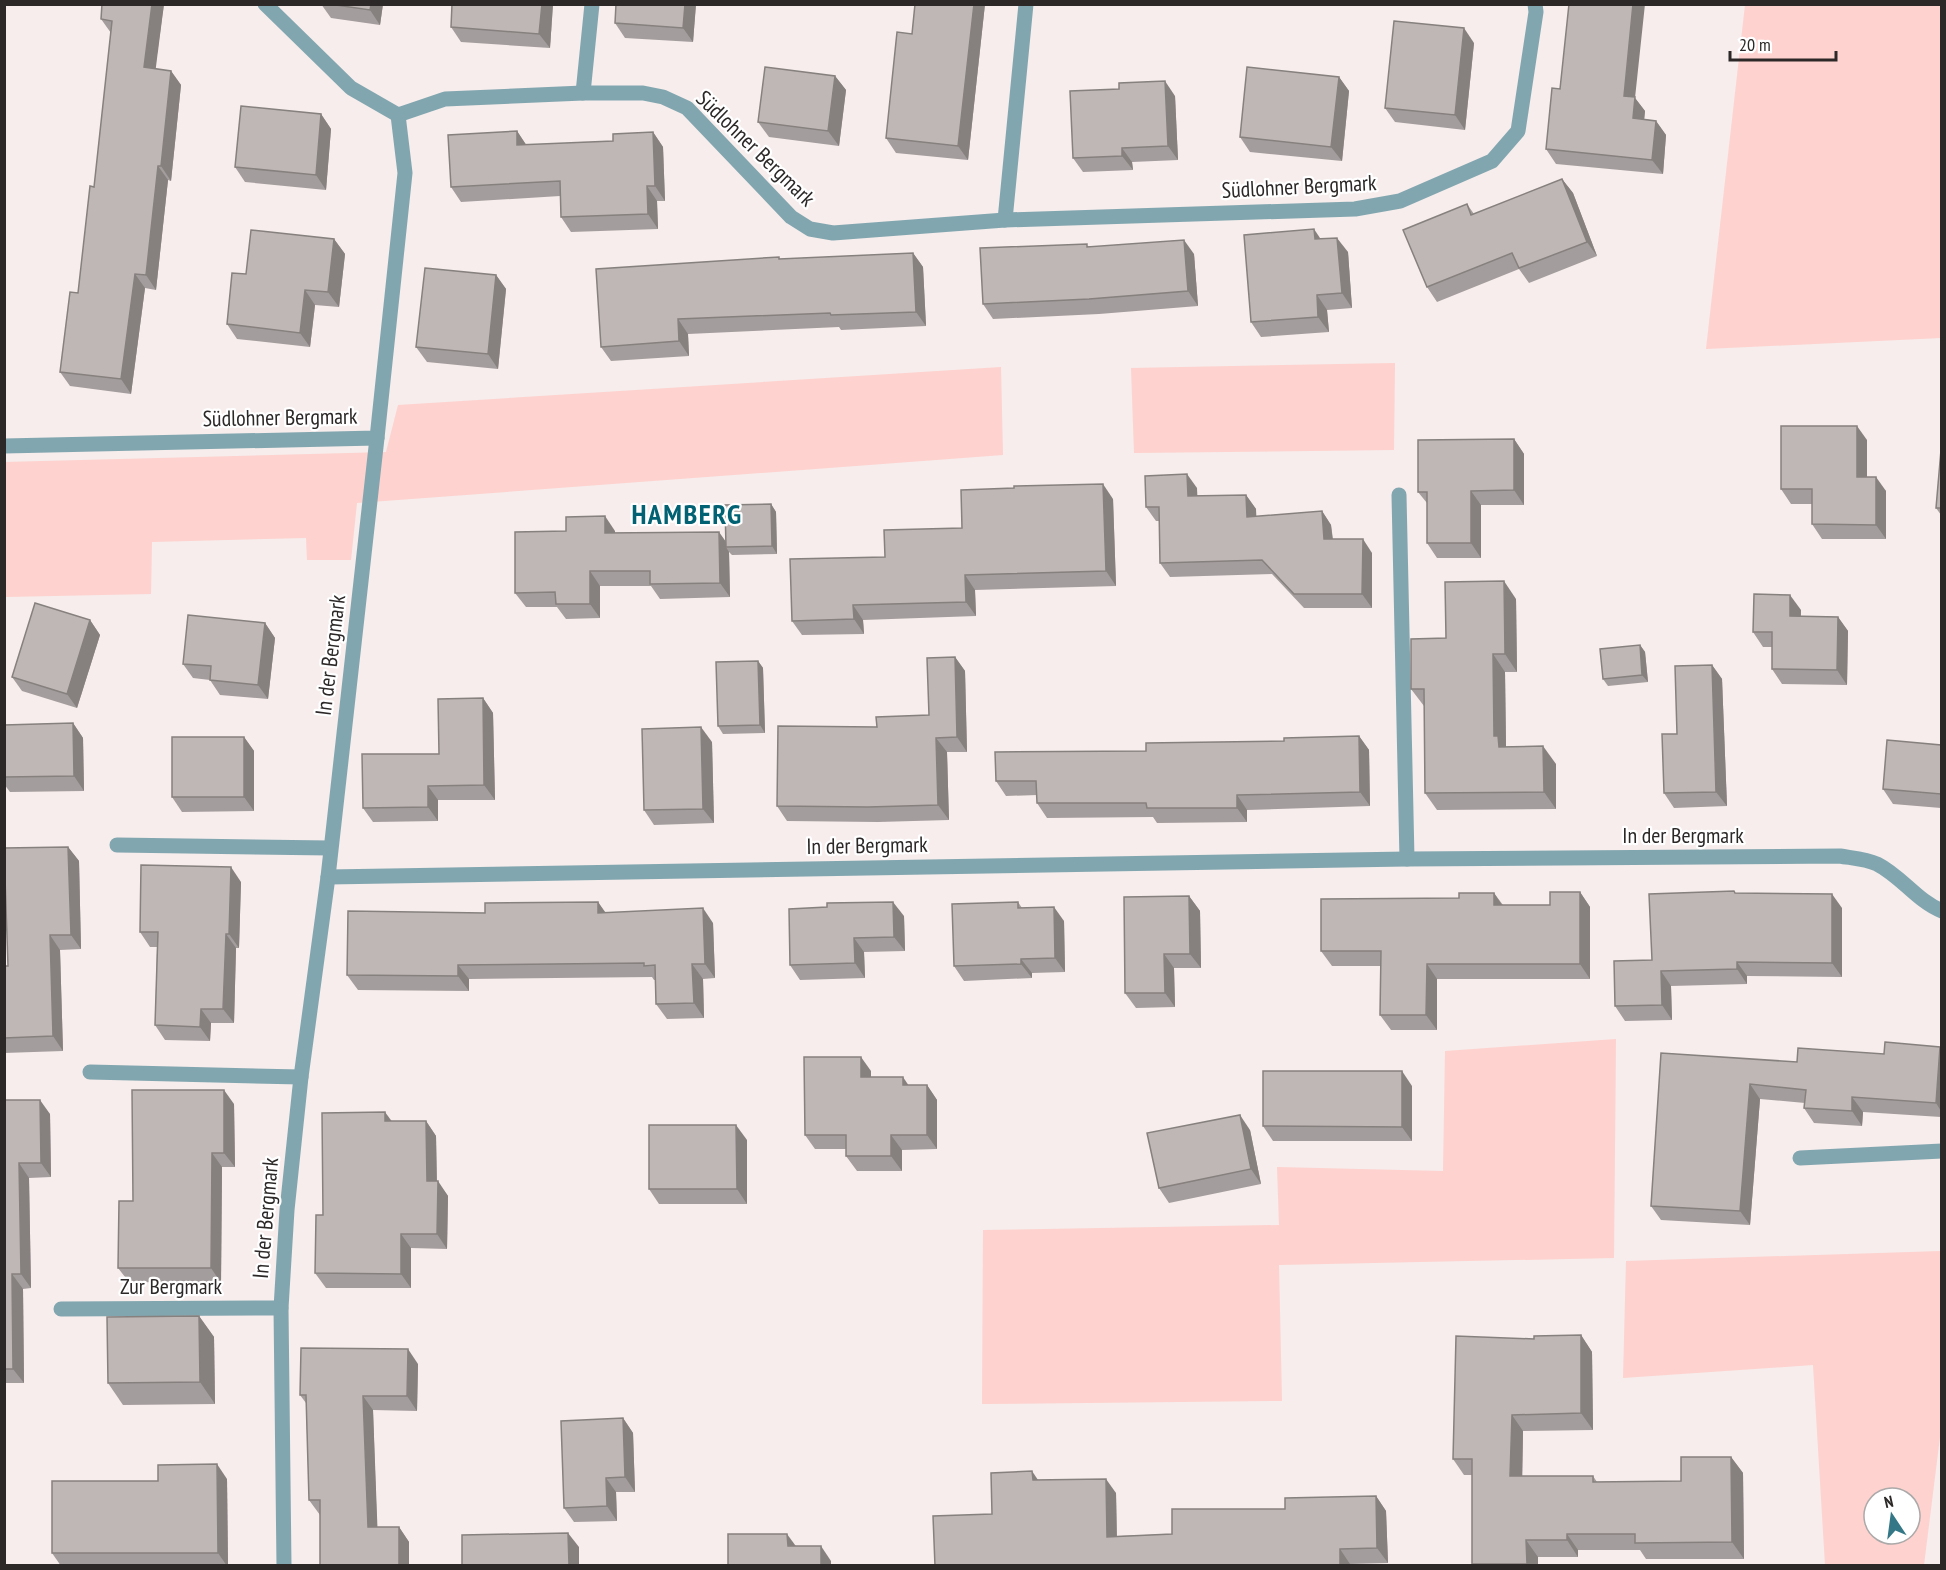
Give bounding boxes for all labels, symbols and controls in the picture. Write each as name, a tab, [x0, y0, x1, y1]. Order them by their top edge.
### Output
scale bar	[1730, 24, 1836, 62]
text: 20 m	[1739, 33, 1771, 56]
street label: Südlohner Bergmark	[691, 84, 822, 212]
street label: Südlohner Bergmark	[1221, 168, 1378, 204]
street label: Südlohner Bergmark	[202, 402, 358, 432]
district label: HAMBERG	[631, 495, 743, 532]
street label: In der Bergmark	[309, 593, 351, 717]
street label: In der Bergmark	[1622, 821, 1744, 849]
street label: In der Bergmark	[806, 830, 928, 860]
street label: In der Bergmark	[246, 1156, 284, 1280]
street label: Zur Bergmark	[120, 1272, 223, 1300]
north arrow	[1862, 1486, 1922, 1546]
text: N	[1882, 1491, 1895, 1512]

